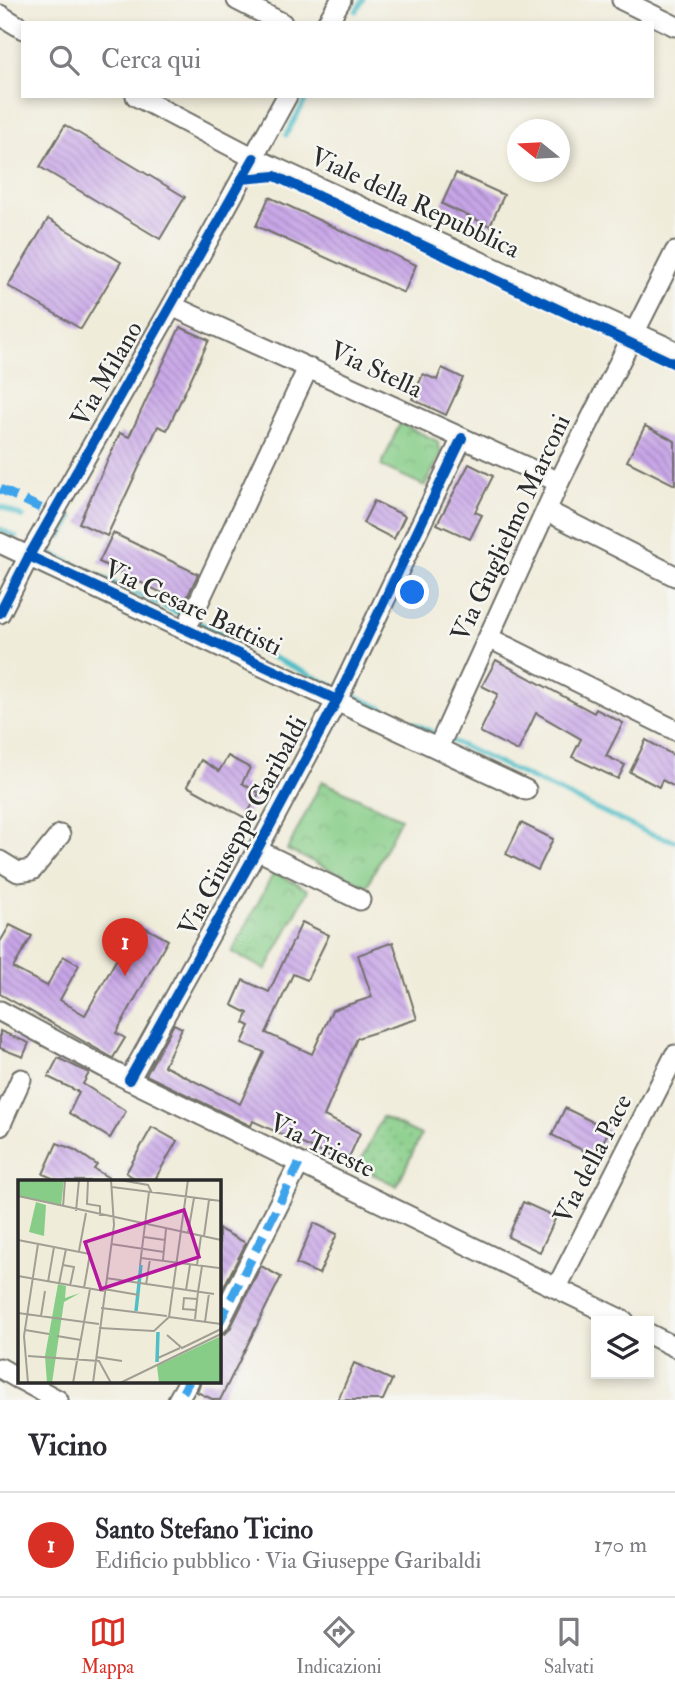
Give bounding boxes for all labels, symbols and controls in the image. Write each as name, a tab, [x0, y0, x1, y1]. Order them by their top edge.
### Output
search box	[21, 21, 654, 98]
icon: search	[45, 41, 83, 79]
text: Cerca qui	[101, 44, 201, 76]
north arrow	[507, 119, 570, 182]
street label: Viale della Repubblica	[305, 140, 525, 267]
street label: Via Milano	[64, 315, 150, 433]
street label: Via Stella	[324, 335, 428, 406]
street label: Via Guglielmo Marconi	[444, 409, 578, 647]
street label: Via Cesare Battisti	[99, 553, 287, 663]
your location	[395, 575, 429, 609]
street label: Via Giuseppe Garibaldi	[171, 710, 315, 942]
pin: 1	[102, 918, 148, 976]
street label: Via della Pace	[547, 1089, 639, 1229]
street label: Via Trieste	[264, 1107, 380, 1185]
inset map	[18, 1180, 220, 1382]
map controls	[591, 1316, 654, 1379]
button: layers	[591, 1316, 654, 1379]
text: Vicino	[28, 1427, 107, 1464]
text: Santo Stefano Ticino	[95, 1514, 313, 1546]
text: 1	[47, 1530, 55, 1559]
text: 170 m	[594, 1530, 647, 1559]
text: Edificio pubblico · Via Giuseppe Garibaldi	[95, 1546, 481, 1575]
tab: Mappa	[81, 1613, 134, 1679]
tab: Indicazioni	[296, 1613, 382, 1679]
tab: Salvati	[544, 1613, 594, 1679]

